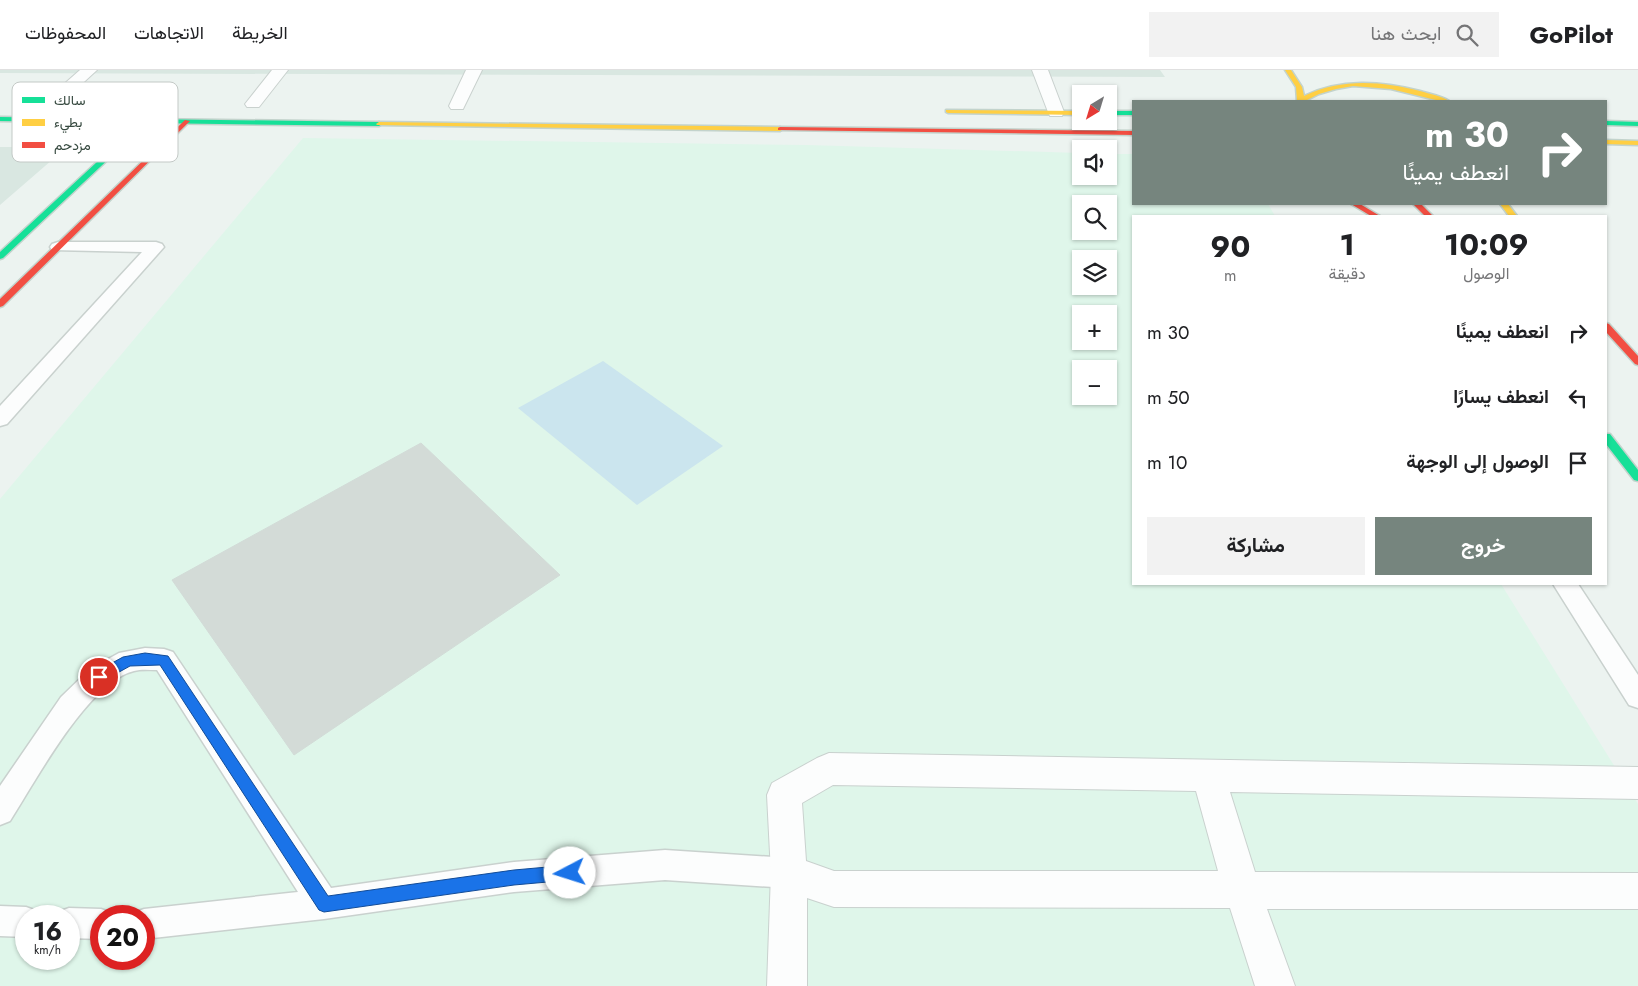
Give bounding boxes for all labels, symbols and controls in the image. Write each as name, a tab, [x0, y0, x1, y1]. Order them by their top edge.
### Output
search box	[1149, 12, 1499, 57]
text: GoPilot	[1529, 17, 1613, 52]
text: المحفوظات	[25, 20, 106, 46]
text: الاتجاهات	[134, 20, 204, 46]
text: الخريطة	[232, 20, 288, 46]
text: ابحث هنا	[1371, 20, 1441, 47]
icon: search	[1453, 21, 1481, 49]
legend	[12, 82, 178, 162]
north arrow	[1072, 85, 1118, 130]
map controls	[1072, 85, 1117, 405]
text: سالك	[54, 90, 85, 110]
text: 30 m	[1425, 110, 1509, 160]
text: بطيء	[54, 112, 82, 134]
icon: right	[1527, 120, 1592, 185]
text: مزدحم	[54, 135, 91, 155]
button: sound	[1072, 140, 1117, 185]
text: انعطف يمينًا	[1403, 156, 1509, 188]
button: search	[1072, 195, 1117, 240]
text: 1	[1339, 223, 1355, 266]
text: 10:09	[1444, 223, 1529, 266]
text: 90	[1210, 225, 1250, 268]
button: layers	[1072, 250, 1117, 295]
text: دقيقة	[1329, 262, 1366, 285]
text: الوصول	[1463, 262, 1509, 285]
text: m	[1224, 264, 1237, 287]
button: +	[1072, 305, 1117, 350]
text: انعطف يمينًا	[1456, 318, 1549, 345]
text: 30 m	[1147, 319, 1189, 346]
icon: right	[1564, 319, 1592, 347]
button: −	[1072, 360, 1117, 405]
text: انعطف يسارًا	[1453, 383, 1549, 410]
text: 50 m	[1147, 384, 1190, 411]
icon: left	[1564, 384, 1592, 412]
text: الوصول إلى الوجهة	[1406, 448, 1549, 475]
text: 10 m	[1147, 449, 1187, 476]
icon: arrive	[1564, 449, 1592, 477]
button: مشاركة	[1147, 517, 1365, 575]
button: خروج	[1375, 517, 1592, 575]
pin	[78, 656, 120, 698]
icon: arrive	[85, 663, 113, 691]
position arrow	[543, 846, 595, 898]
speed limit sign: 20	[90, 905, 155, 970]
text: 16	[33, 913, 62, 949]
text: km/h	[34, 941, 61, 959]

